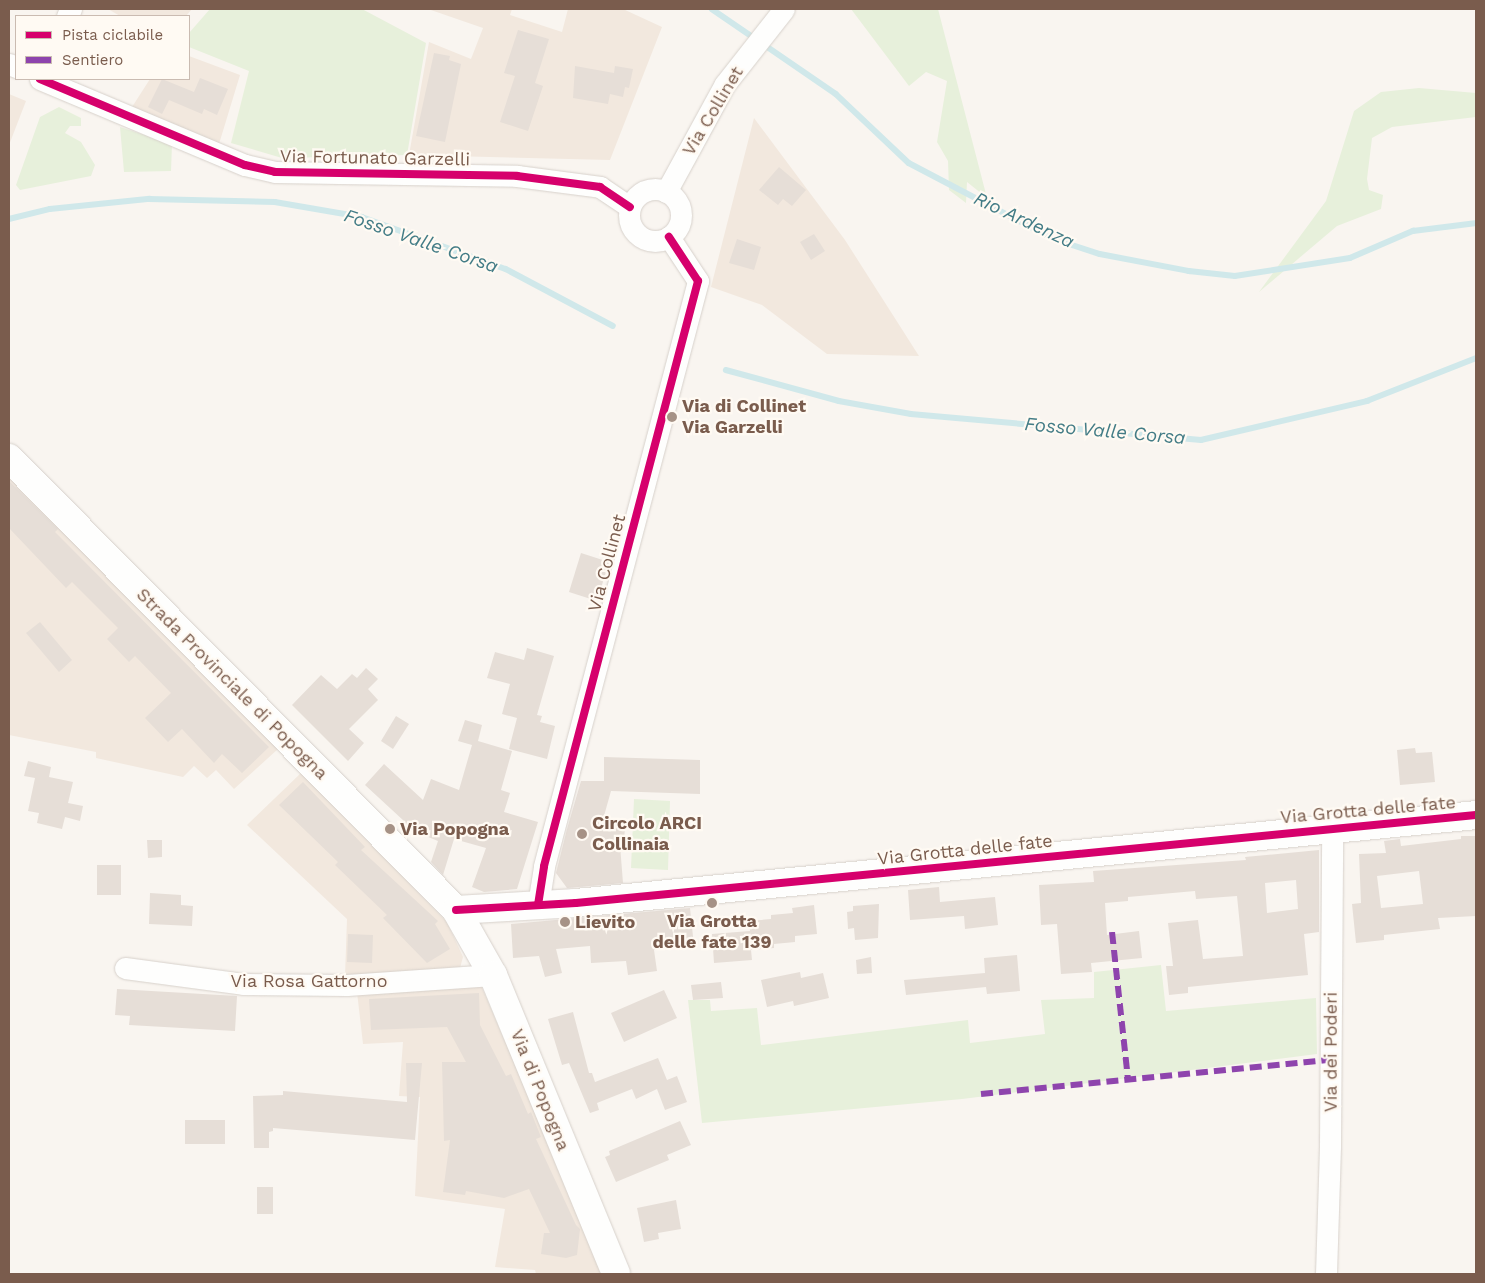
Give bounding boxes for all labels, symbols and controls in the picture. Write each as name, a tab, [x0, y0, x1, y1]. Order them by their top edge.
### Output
legend	[15, 15, 190, 80]
text: Pista ciclabile	[62, 26, 163, 44]
text: Sentiero	[62, 51, 123, 69]
street label: Via Collinet	[678, 62, 748, 160]
street label: Via Fortunato Garzelli	[279, 146, 471, 170]
water label: Rio Ardenza	[970, 187, 1078, 253]
water label: Fosso Valle Corsa	[341, 204, 501, 278]
place label: Via di Collinet Via Garzelli	[682, 396, 806, 438]
marker: Via di Collinet Via Garzelli	[666, 411, 678, 423]
water label: Fosso Valle Corsa	[1023, 413, 1187, 449]
street label: Via Collinet	[584, 512, 630, 614]
street label: Strada Provinciale di Popogna	[132, 584, 332, 784]
street label: Via Grotta delle fate	[1279, 792, 1457, 828]
place label: Circolo ARCI Collinaia	[592, 813, 702, 856]
place label: Via Popogna	[400, 818, 509, 840]
marker: Via Popogna	[384, 823, 396, 835]
marker: Circolo ARCI Collinaia	[576, 828, 588, 840]
street label: Via Grotta delle fate	[876, 830, 1054, 870]
marker: Via Grotta delle fate 139	[706, 897, 718, 909]
place label: Lievito	[575, 911, 635, 933]
place label: Via Grotta delle fate 139	[652, 911, 772, 954]
marker: Lievito	[559, 916, 571, 928]
street label: Via Rosa Gattorno	[230, 970, 388, 992]
street label: Via dei Poderi	[1320, 992, 1342, 1112]
street label: Via di Popogna	[506, 1026, 574, 1154]

